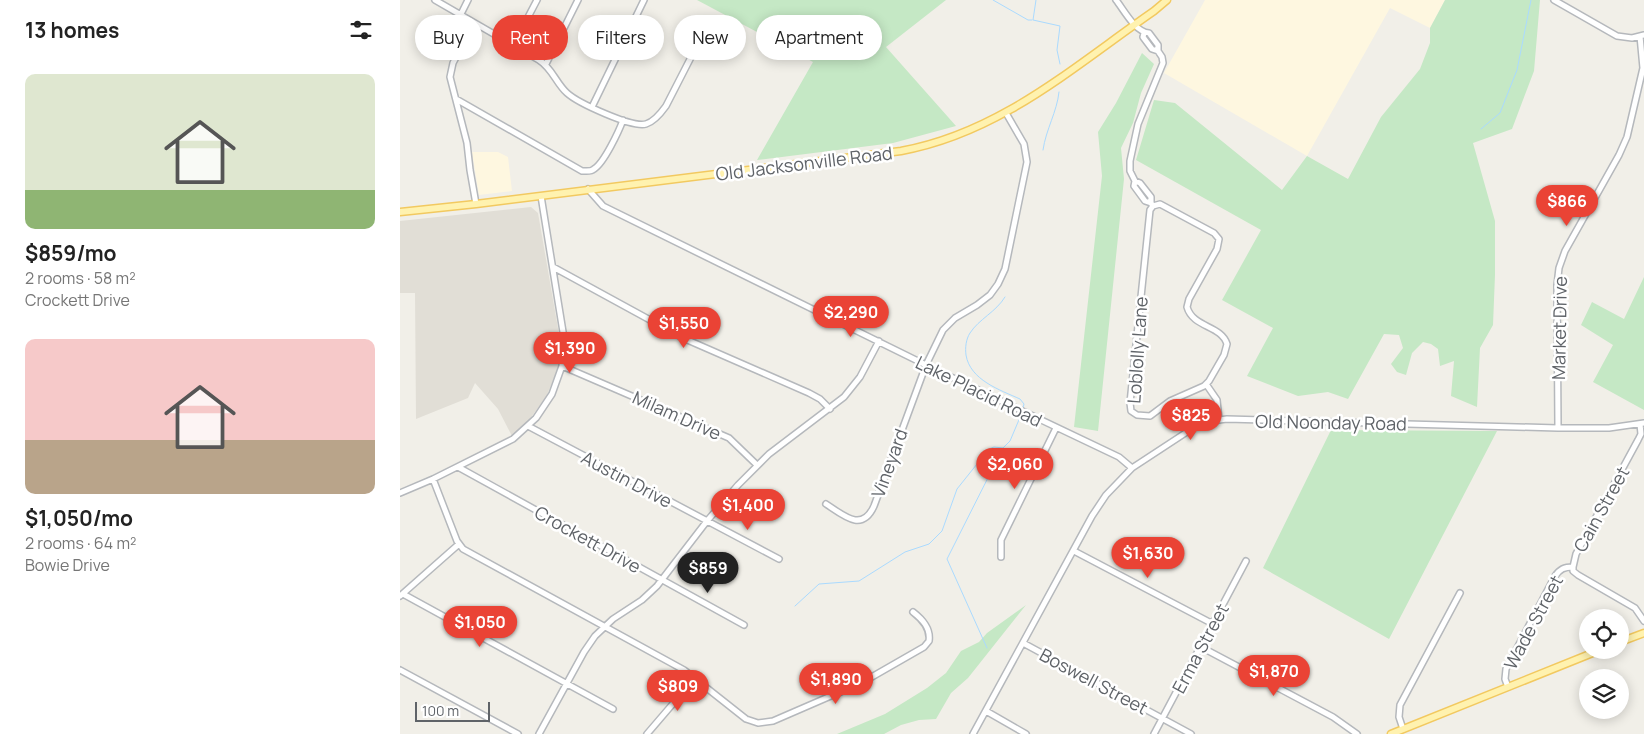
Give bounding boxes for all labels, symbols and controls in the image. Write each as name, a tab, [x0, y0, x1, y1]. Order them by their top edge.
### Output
chip: Buy	[415, 15, 482, 60]
chip: Rent	[492, 15, 568, 60]
chip: Filters	[578, 15, 664, 60]
chip: New	[674, 15, 746, 60]
chip: Apartment	[756, 15, 882, 60]
text: 13 homes	[25, 16, 119, 44]
icon: filters	[347, 16, 375, 44]
icon: home	[155, 107, 245, 197]
street label: Old Jacksonville Road	[714, 140, 894, 186]
pin: $866	[1537, 184, 1597, 227]
text: $866	[1547, 190, 1587, 212]
text: $859/mo	[25, 239, 117, 267]
text: 2 rooms · 58 m²	[25, 267, 136, 289]
street label: Market Drive	[1546, 276, 1572, 380]
text: Crockett Drive	[25, 289, 130, 311]
pin: $2,290	[810, 296, 892, 338]
street label: Loblolly Lane	[1121, 296, 1153, 404]
text: $2,290	[824, 301, 878, 323]
pin: $1,550	[643, 306, 725, 349]
text: $1,550	[659, 312, 709, 334]
pin: $1,390	[529, 332, 611, 374]
text: $1,390	[544, 337, 596, 359]
street label: Lake Placid Road	[912, 350, 1046, 432]
icon: home	[155, 372, 245, 462]
street label: Milam Drive	[629, 385, 725, 445]
pin: $825	[1161, 398, 1221, 441]
text: $825	[1172, 404, 1210, 426]
street label: Old Noonday Road	[1255, 409, 1407, 435]
street label: Vineyard	[865, 425, 913, 501]
street label: Austin Drive	[578, 445, 676, 513]
pin: $2,060	[974, 448, 1056, 490]
text: $2,060	[987, 453, 1043, 475]
street label: Cain Street	[1568, 462, 1634, 556]
pin: $1,400	[707, 488, 789, 531]
text: $1,400	[722, 494, 774, 516]
street label: Crockett Drive	[531, 500, 645, 578]
text: $1,050/mo	[25, 504, 133, 532]
text: 2 rooms · 64 m²	[25, 532, 136, 554]
pin: $1,630	[1107, 536, 1189, 579]
text: $1,630	[1122, 542, 1174, 564]
pin: $859	[678, 552, 738, 594]
text: Bowie Drive	[25, 554, 110, 576]
text: $859	[688, 557, 728, 579]
street label: Wade Street	[1498, 571, 1568, 673]
street label: Erma Street	[1166, 599, 1234, 697]
pin: $1,050	[439, 606, 521, 648]
map controls	[1579, 609, 1629, 719]
button: locate	[1579, 609, 1629, 659]
text: $1,050	[454, 611, 506, 633]
street label: Boswell Street	[1036, 642, 1152, 720]
pin: $1,870	[1233, 654, 1315, 697]
text: $1,870	[1249, 660, 1299, 682]
pin: $1,890	[795, 662, 877, 705]
text: $1,890	[810, 668, 862, 690]
button: layers	[1579, 669, 1629, 719]
pin: $809	[648, 670, 708, 712]
text: $809	[658, 675, 698, 697]
scale bar	[415, 699, 490, 722]
text: 100 m	[422, 701, 459, 720]

